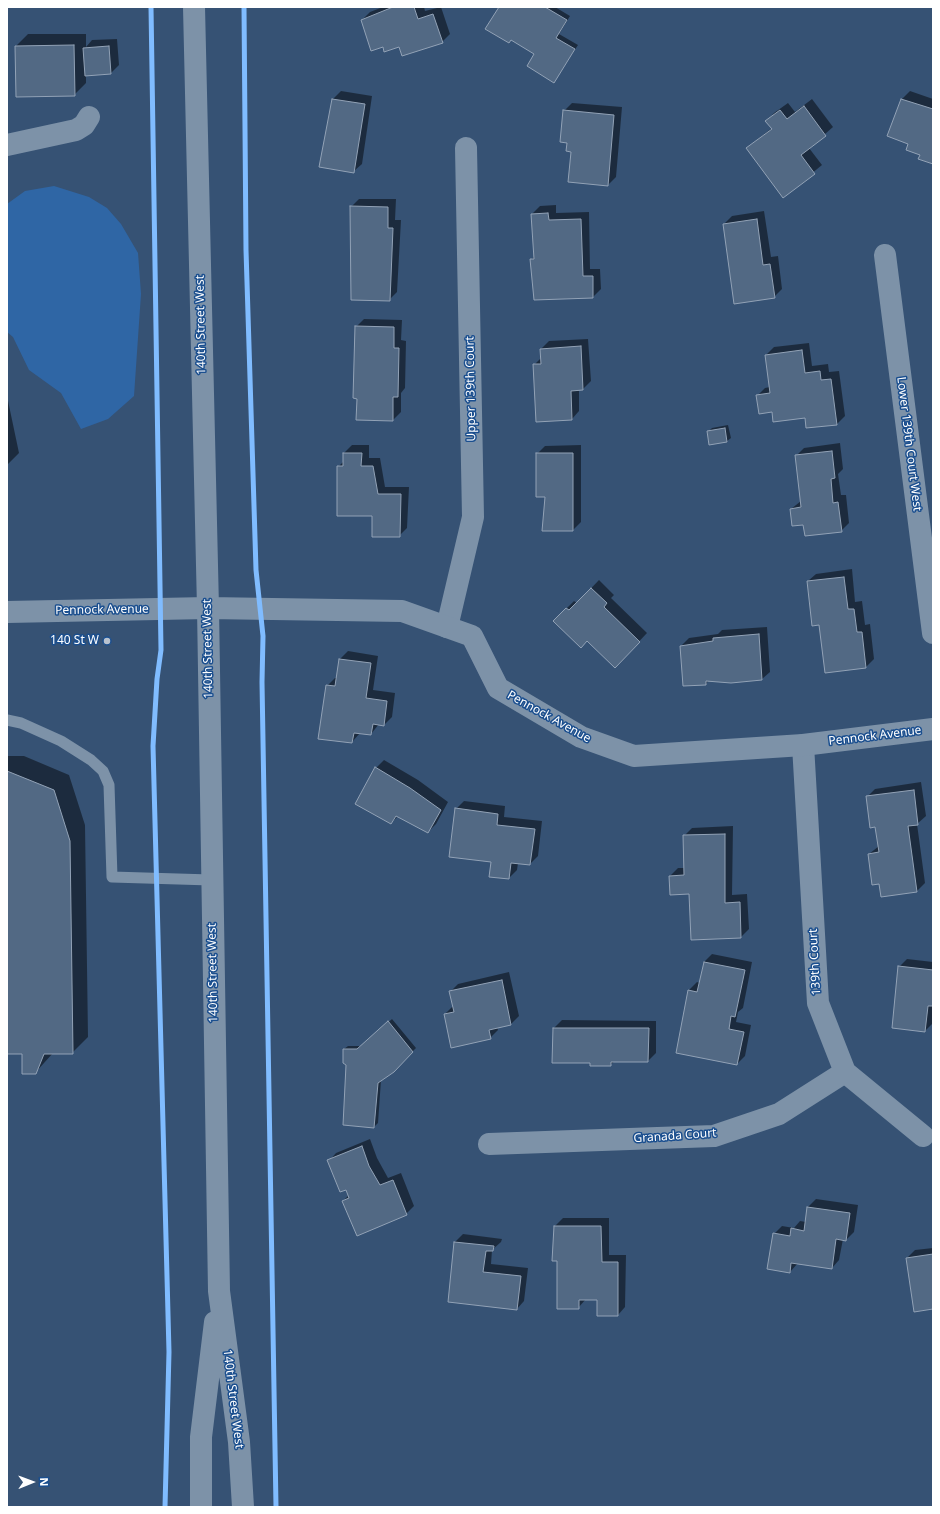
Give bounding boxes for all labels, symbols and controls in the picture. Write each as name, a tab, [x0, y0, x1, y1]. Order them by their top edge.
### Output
street label: 140th Street West	[193, 275, 209, 375]
street label: Upper 139th Court	[463, 336, 479, 442]
street label: Lower 139th Court West	[894, 376, 924, 512]
street label: 140th Street West	[200, 599, 216, 699]
street label: Pennock Avenue	[55, 602, 149, 618]
place label: 140 St W	[50, 634, 99, 648]
marker: 140 St W	[102, 636, 112, 646]
street label: Pennock Avenue	[505, 688, 593, 746]
street label: Pennock Avenue	[828, 723, 922, 749]
street label: 140th Street West	[205, 923, 221, 1023]
street label: 139th Court	[806, 928, 824, 996]
street label: Granada Court	[633, 1126, 717, 1146]
street label: 140th Street West	[220, 1349, 246, 1449]
north arrow	[12, 1462, 52, 1502]
text: N	[37, 1477, 52, 1486]

